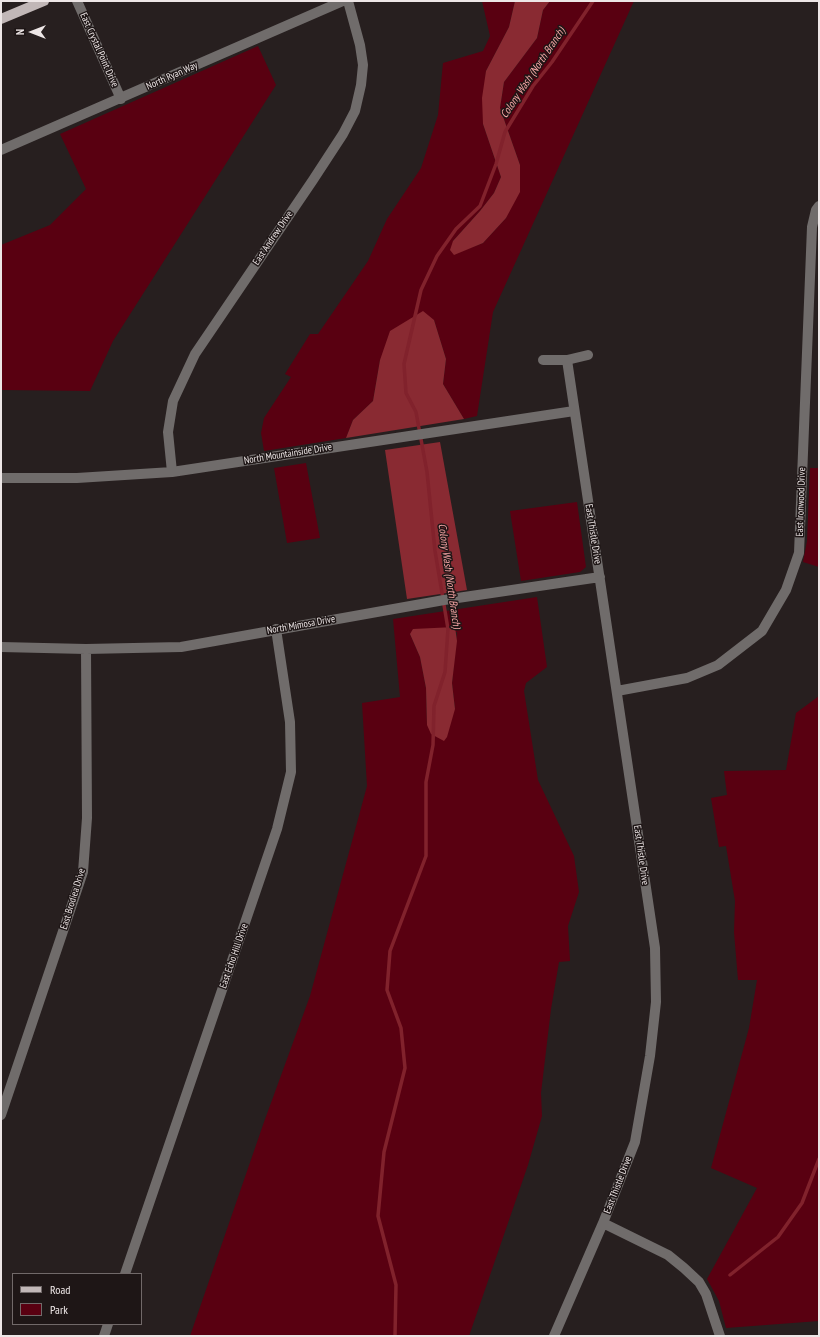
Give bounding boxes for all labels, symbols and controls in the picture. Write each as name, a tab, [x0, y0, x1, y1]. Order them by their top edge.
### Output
street label: East Crystal Point Drive	[77, 11, 121, 89]
north arrow	[12, 12, 52, 52]
water label: Colony Wash (North Branch)	[498, 25, 568, 121]
text: N	[13, 29, 27, 35]
street label: North Ryan Way	[144, 59, 200, 93]
street label: East Andrew Drive	[250, 209, 296, 267]
street label: North Mountainside Drive	[243, 441, 333, 467]
street label: East Ironwood Drive	[794, 467, 808, 537]
street label: East Thistle Drive	[582, 503, 604, 565]
water label: Colony Wash (North Branch)	[435, 523, 463, 629]
street label: North Mimosa Drive	[266, 613, 336, 637]
street label: East Thistle Drive	[631, 824, 651, 886]
street label: East Brodiea Drive	[58, 867, 88, 931]
street label: East Echo Hill Drive	[217, 922, 251, 990]
street label: East Thistle Drive	[602, 1155, 634, 1215]
legend	[12, 1273, 142, 1325]
text: Road	[50, 1282, 70, 1297]
text: Park	[50, 1302, 68, 1317]

